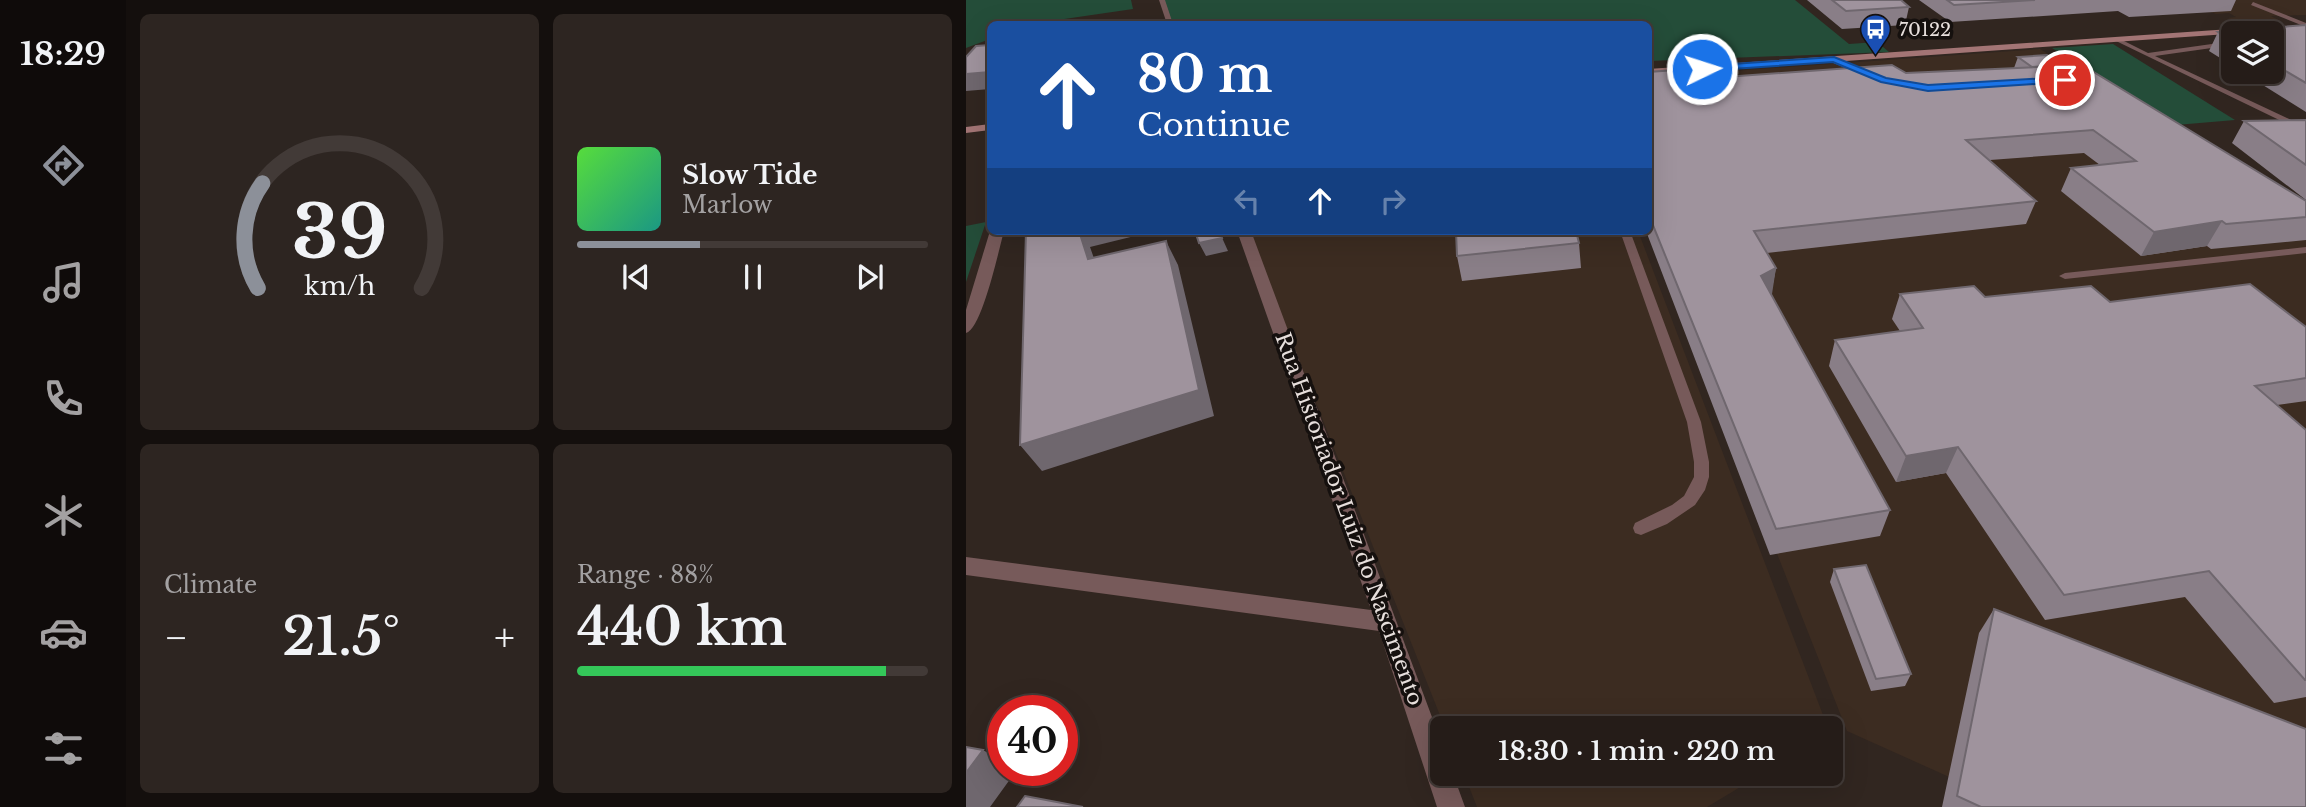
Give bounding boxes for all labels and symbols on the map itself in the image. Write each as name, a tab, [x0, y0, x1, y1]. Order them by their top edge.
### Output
bus stop icon: 70122	[1859, 13, 1893, 57]
place label: 70122	[1899, 19, 1951, 41]
position arrow	[1665, 32, 1739, 106]
pin	[2035, 50, 2095, 110]
street label: Rua Historiador Luiz do Nascimento	[1269, 329, 1429, 709]
speed limit sign: 40	[987, 695, 1078, 786]

